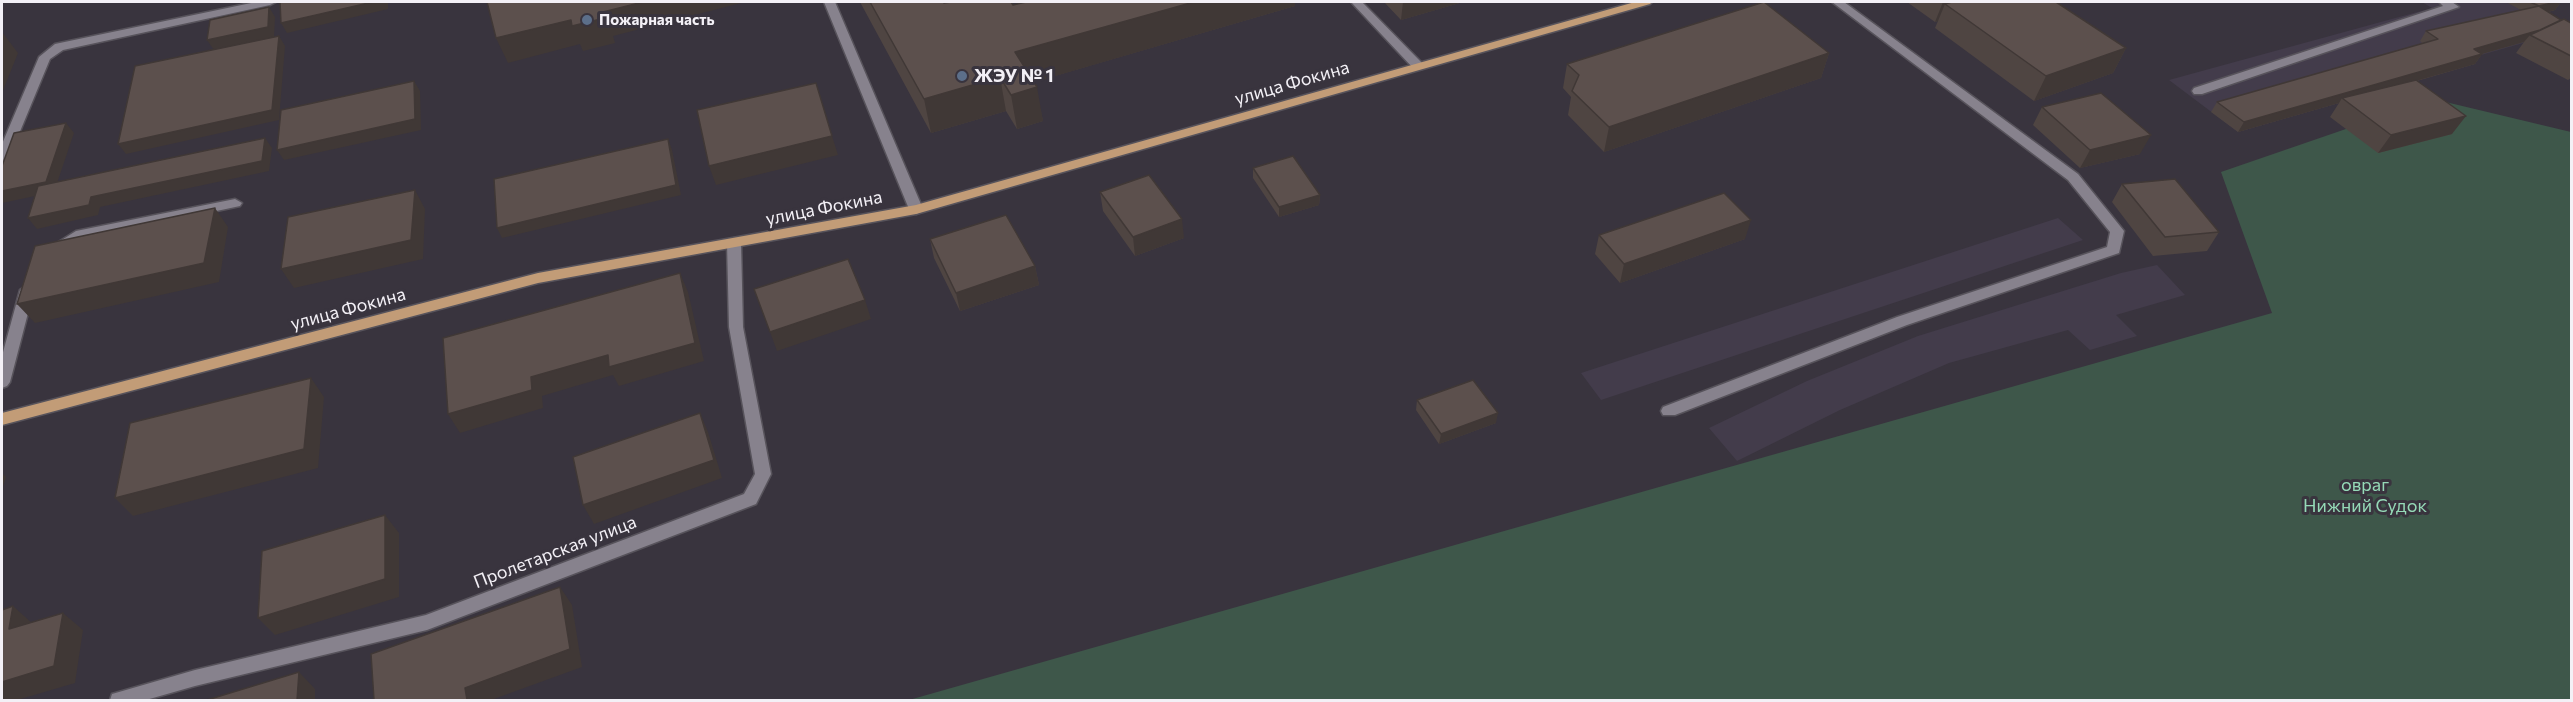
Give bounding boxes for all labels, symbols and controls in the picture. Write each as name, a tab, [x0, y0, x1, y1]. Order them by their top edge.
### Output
place label: Пожарная часть	[599, 11, 714, 29]
marker: Пожарная часть	[580, 13, 594, 27]
street label: улица Фокина	[1232, 56, 1352, 110]
place label: ЖЭУ № 1	[974, 65, 1054, 87]
marker: ЖЭУ № 1	[955, 69, 969, 83]
street label: улица Фокина	[764, 186, 884, 230]
street label: улица Фокина	[288, 283, 408, 335]
park label: овраг Нижний Судок	[2303, 474, 2427, 516]
street label: Пролетарская улица	[470, 511, 640, 593]

